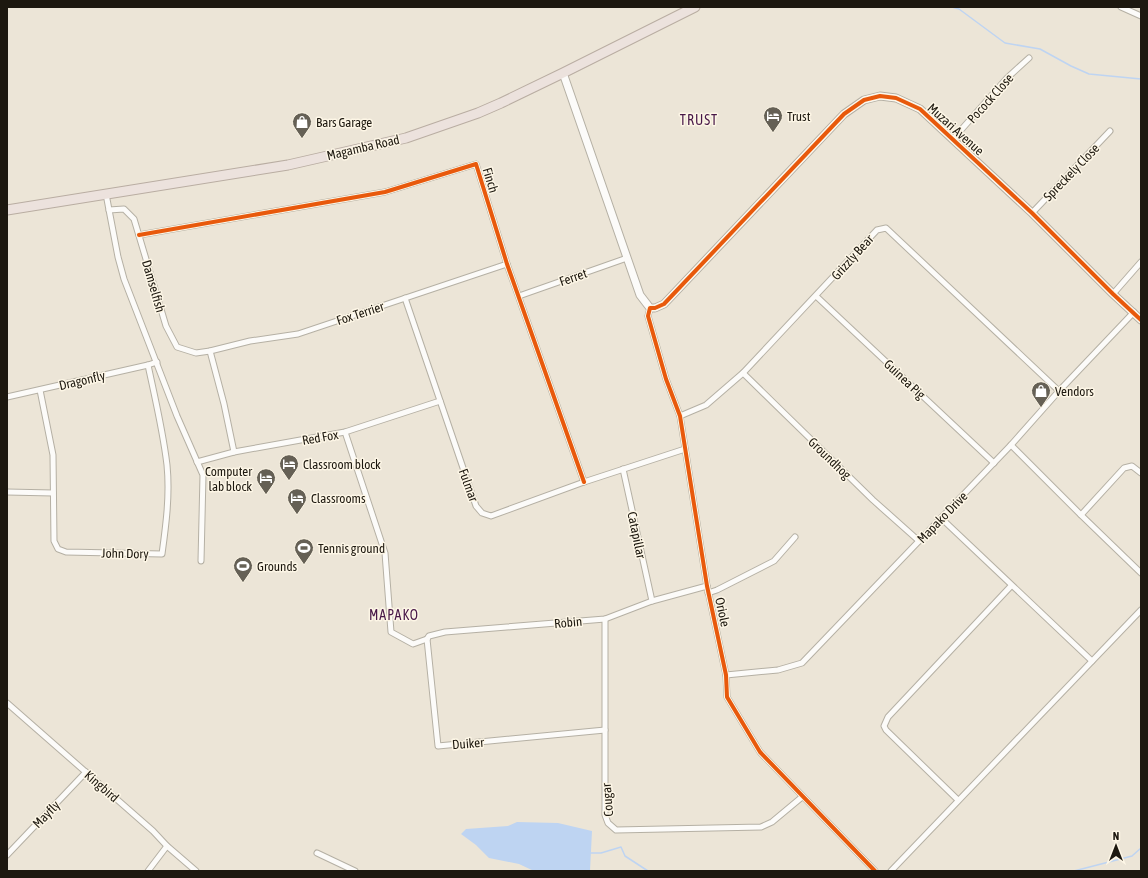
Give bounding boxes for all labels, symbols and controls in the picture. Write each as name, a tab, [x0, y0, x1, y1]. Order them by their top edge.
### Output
street label: Pocock Close	[964, 70, 1017, 126]
street label: Muzari Avenue	[925, 100, 987, 159]
hotel icon: Trust	[762, 105, 784, 133]
place label: Trust	[787, 109, 811, 124]
shop icon: Bars Garage	[291, 111, 313, 139]
district label: TRUST	[680, 112, 718, 128]
place label: Bars Garage	[316, 115, 372, 130]
street label: Magamba Road	[325, 132, 401, 163]
street label: Spreckely Close	[1040, 141, 1102, 204]
street label: Finch	[480, 166, 501, 195]
street label: Grizzly Bear	[828, 232, 877, 283]
street label: Damselfish	[139, 258, 168, 314]
street label: Ferret	[557, 266, 589, 289]
street label: Fox Terrier	[334, 299, 386, 328]
street label: Guinea Pig	[881, 357, 929, 402]
street label: Dragonfly	[58, 368, 107, 393]
shop icon: Vendors	[1030, 380, 1052, 408]
place label: Vendors	[1055, 384, 1094, 399]
street label: Red Fox	[301, 427, 340, 448]
street label: Groundhog	[805, 434, 854, 483]
hotel icon: Classroom block	[278, 453, 300, 481]
place label: Classroom block	[303, 457, 381, 472]
place label: Computer lab block	[205, 464, 252, 494]
hotel icon: Computer lab block	[255, 467, 277, 495]
street label: Fulmar	[456, 467, 481, 504]
hotel icon: Classrooms	[286, 487, 308, 515]
street label: Mapako Drive	[914, 488, 971, 546]
place label: Classrooms	[311, 491, 366, 506]
street label: Catapillar	[624, 510, 649, 560]
sports icon: Tennis ground	[293, 537, 315, 565]
place label: Tennis ground	[318, 541, 385, 556]
street label: John Dory	[101, 546, 149, 561]
sports icon: Grounds	[232, 555, 254, 583]
place label: Grounds	[257, 559, 298, 574]
street label: Oriole	[712, 596, 733, 628]
district label: MAPAKO	[369, 607, 419, 623]
street label: Robin	[553, 614, 583, 631]
street label: Duiker	[452, 735, 485, 752]
street label: Kingbird	[82, 767, 122, 805]
street label: Cougar	[599, 783, 616, 817]
street label: Mayfly	[30, 797, 63, 831]
north arrow	[1096, 826, 1136, 866]
text: N	[1113, 830, 1119, 842]

